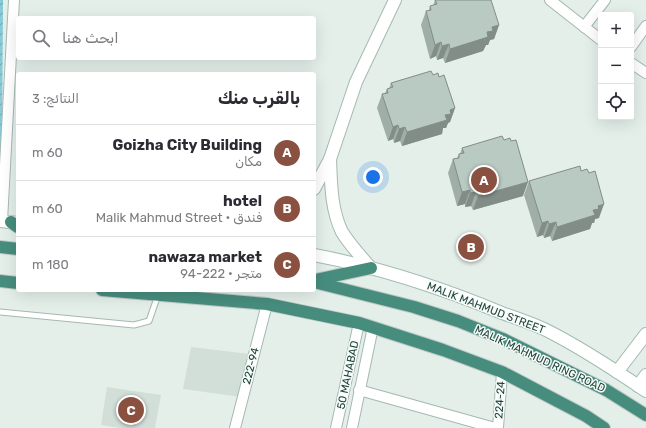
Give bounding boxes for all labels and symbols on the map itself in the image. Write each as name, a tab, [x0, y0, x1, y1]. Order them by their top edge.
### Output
pin: A	[471, 165, 497, 195]
your location	[363, 167, 383, 187]
pin: B	[458, 232, 484, 262]
street label: MALIK MAHMUD STREET	[425, 279, 547, 337]
street label: MALIK MAHMUD RING ROAD	[473, 323, 607, 395]
street label: 50 MAHABAD	[334, 340, 362, 410]
street label: 222-94	[240, 346, 262, 386]
street label: 224-24	[492, 381, 508, 419]
pin: C	[118, 395, 144, 425]

